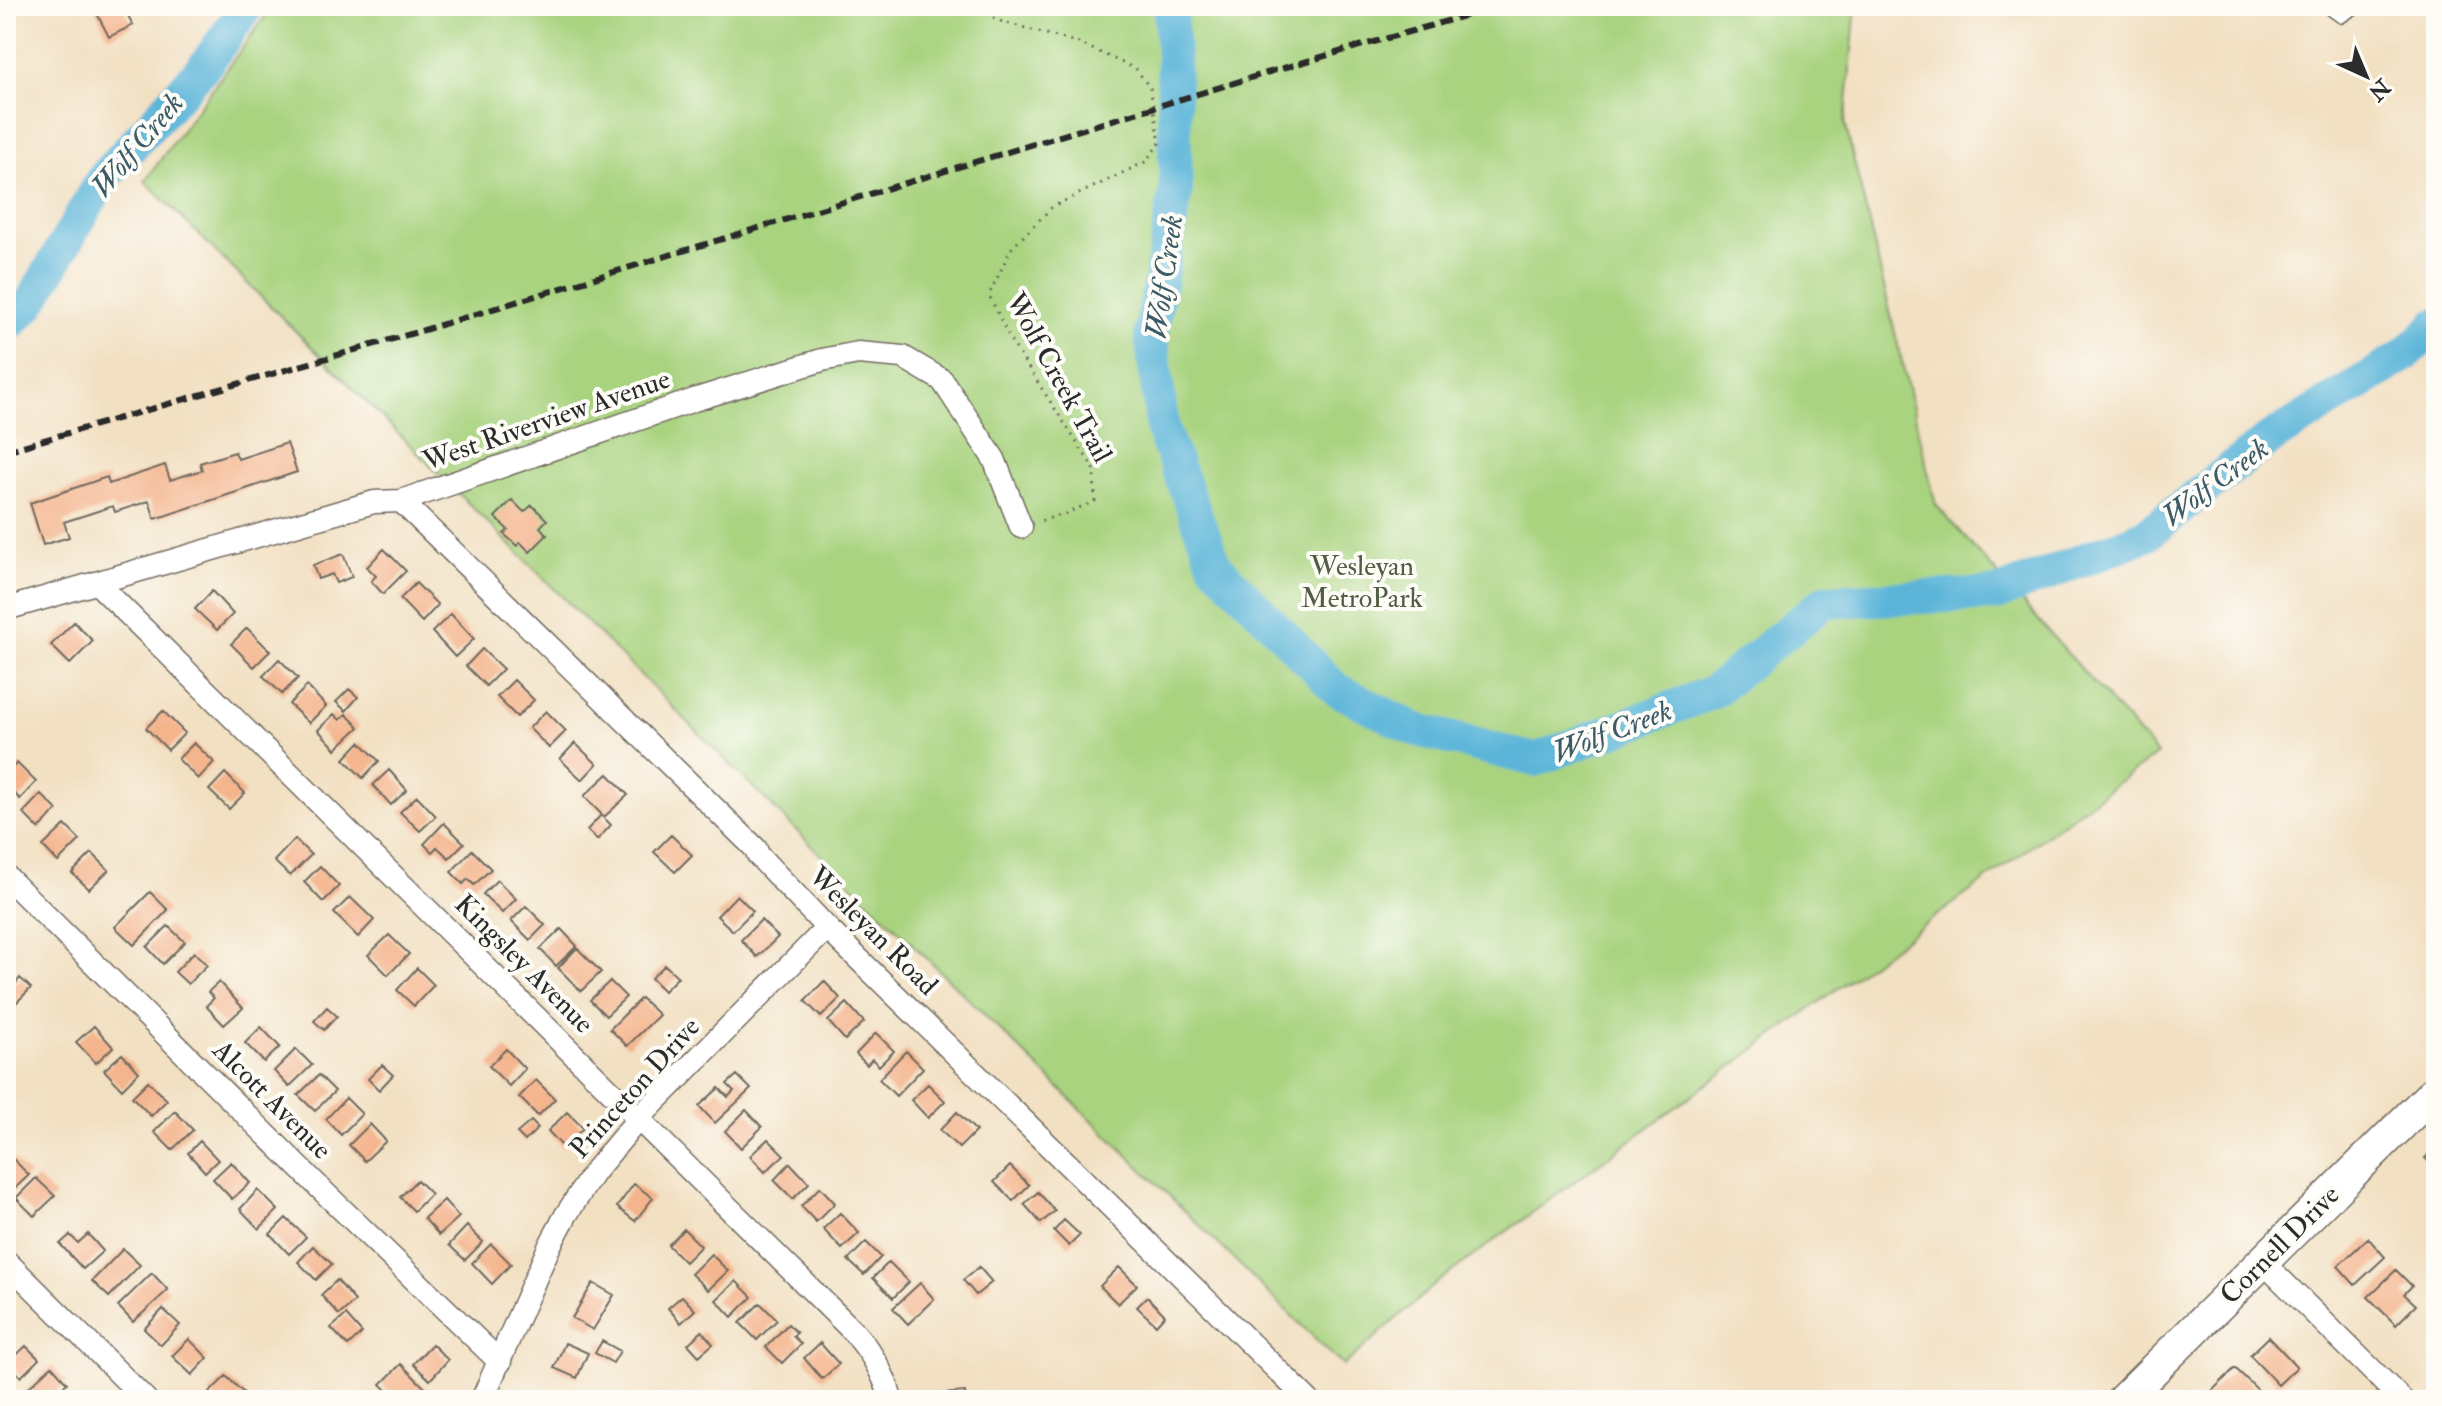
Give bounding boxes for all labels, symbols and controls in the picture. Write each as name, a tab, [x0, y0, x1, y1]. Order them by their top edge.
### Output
north arrow	[2326, 36, 2406, 116]
text: N	[2362, 72, 2397, 107]
water label: Wolf Creek	[83, 86, 192, 205]
water label: Wolf Creek	[1137, 213, 1192, 341]
street label: Wolf Creek Trail	[997, 286, 1120, 469]
street label: West Riverview Avenue	[417, 362, 675, 479]
water label: Wolf Creek	[2154, 430, 2276, 535]
park label: Wesleyan MetroPark	[1301, 549, 1423, 616]
water label: Wolf Creek	[1547, 692, 1677, 771]
street label: Wesleyan Road	[800, 858, 945, 1003]
street label: Kingsley Avenue	[447, 887, 601, 1041]
street label: Princeton Drive	[562, 1010, 708, 1166]
street label: Alcott Avenue	[204, 1032, 339, 1167]
street label: Cornell Drive	[2213, 1178, 2347, 1312]

